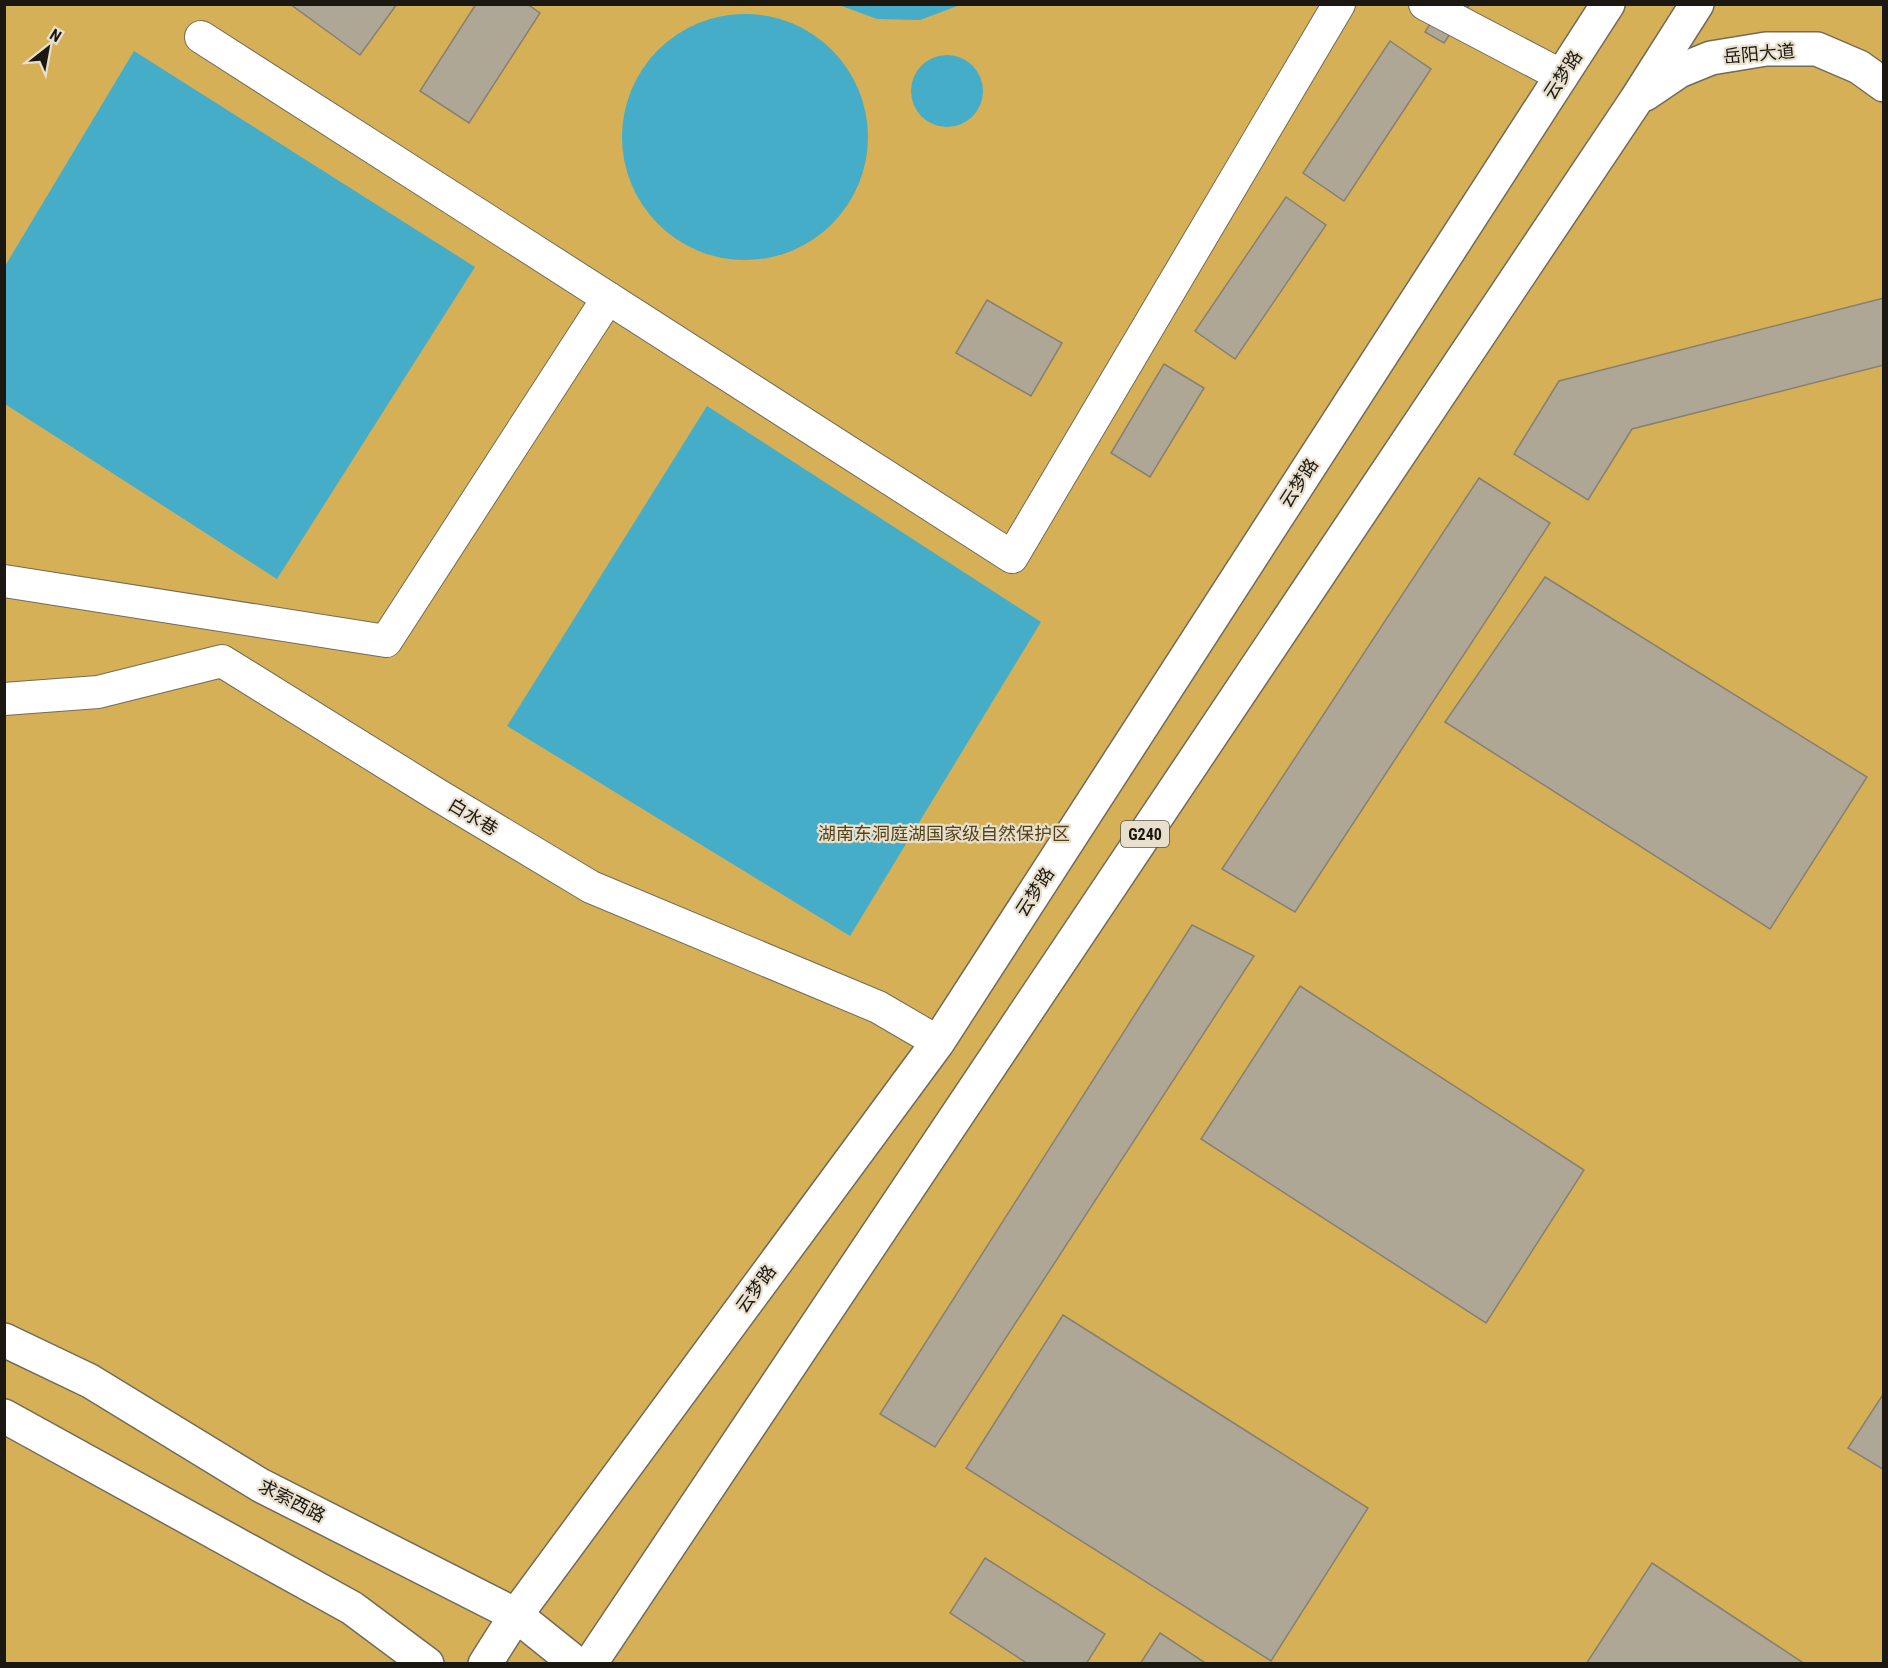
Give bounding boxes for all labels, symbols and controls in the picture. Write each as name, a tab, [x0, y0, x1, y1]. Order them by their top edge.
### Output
north arrow	[18, 18, 78, 78]
text: N	[46, 25, 65, 46]
street label: 岳阳大道	[1722, 40, 1796, 67]
street label: 云梦路	[1539, 46, 1586, 103]
street label: 云梦路	[1275, 454, 1322, 511]
street label: 白水巷	[445, 794, 502, 839]
road number: G240	[1121, 821, 1169, 847]
park label: 湖南东洞庭湖国家级自然保护区	[818, 823, 1070, 844]
street label: 云梦路	[1011, 863, 1058, 920]
street label: 云梦路	[731, 1261, 780, 1317]
street label: 求索西路	[255, 1475, 329, 1526]

